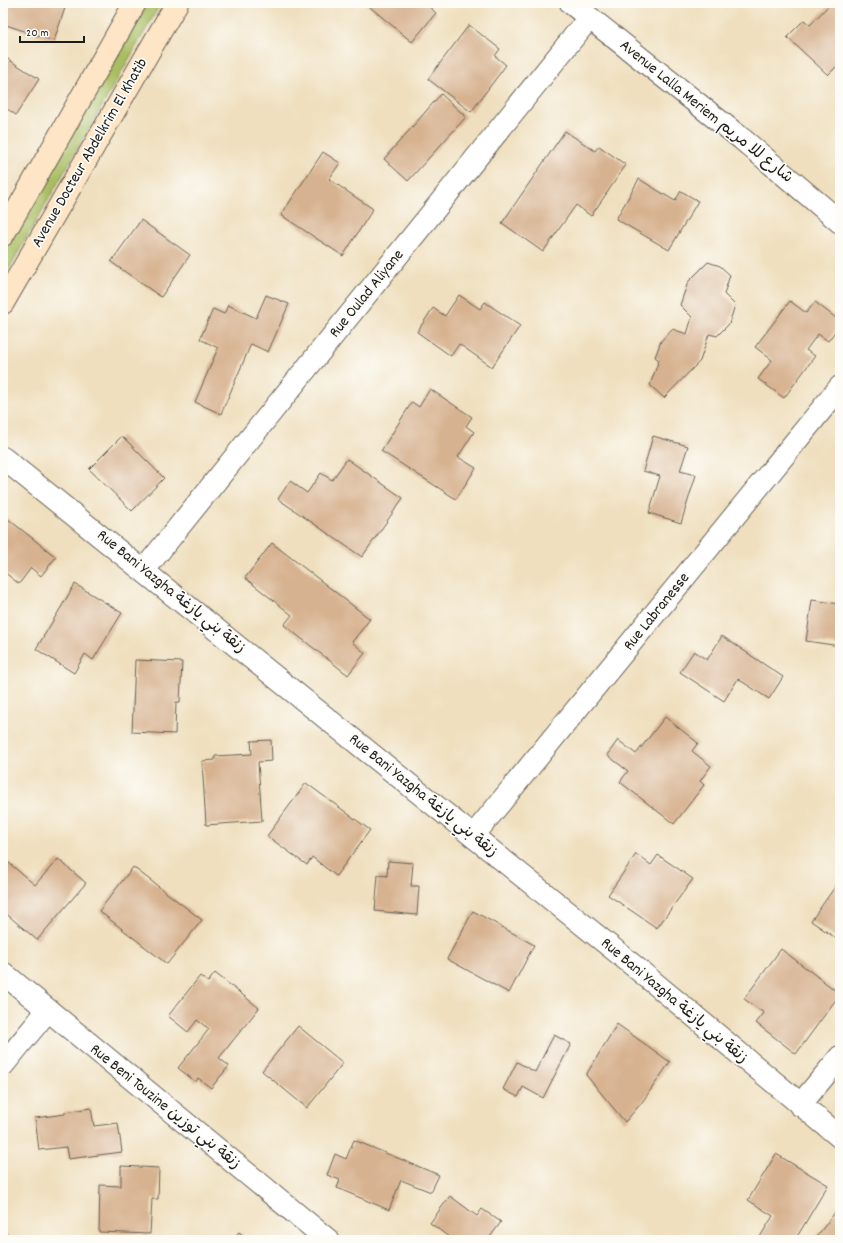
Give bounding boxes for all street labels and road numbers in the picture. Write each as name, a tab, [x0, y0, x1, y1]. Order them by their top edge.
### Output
street label: Avenue Lalla Meriem شارع للا مريم	[614, 35, 798, 189]
street label: Avenue Docteur Abdelkrim El Khatib	[26, 54, 154, 252]
street label: Rue Oulad Aliyane	[324, 245, 410, 343]
street label: Rue Bani Yazgha زنقة بني يازغة	[91, 525, 250, 660]
street label: Rue Labranesse	[618, 568, 696, 656]
street label: Rue Bani Yazgha زنقة بني يازغة	[343, 729, 502, 864]
street label: Rue Bani Yazgha زنقة بني يازغة	[595, 932, 753, 1070]
street label: Rue Beni Touzine زنقة بني توزين	[84, 1039, 246, 1176]

